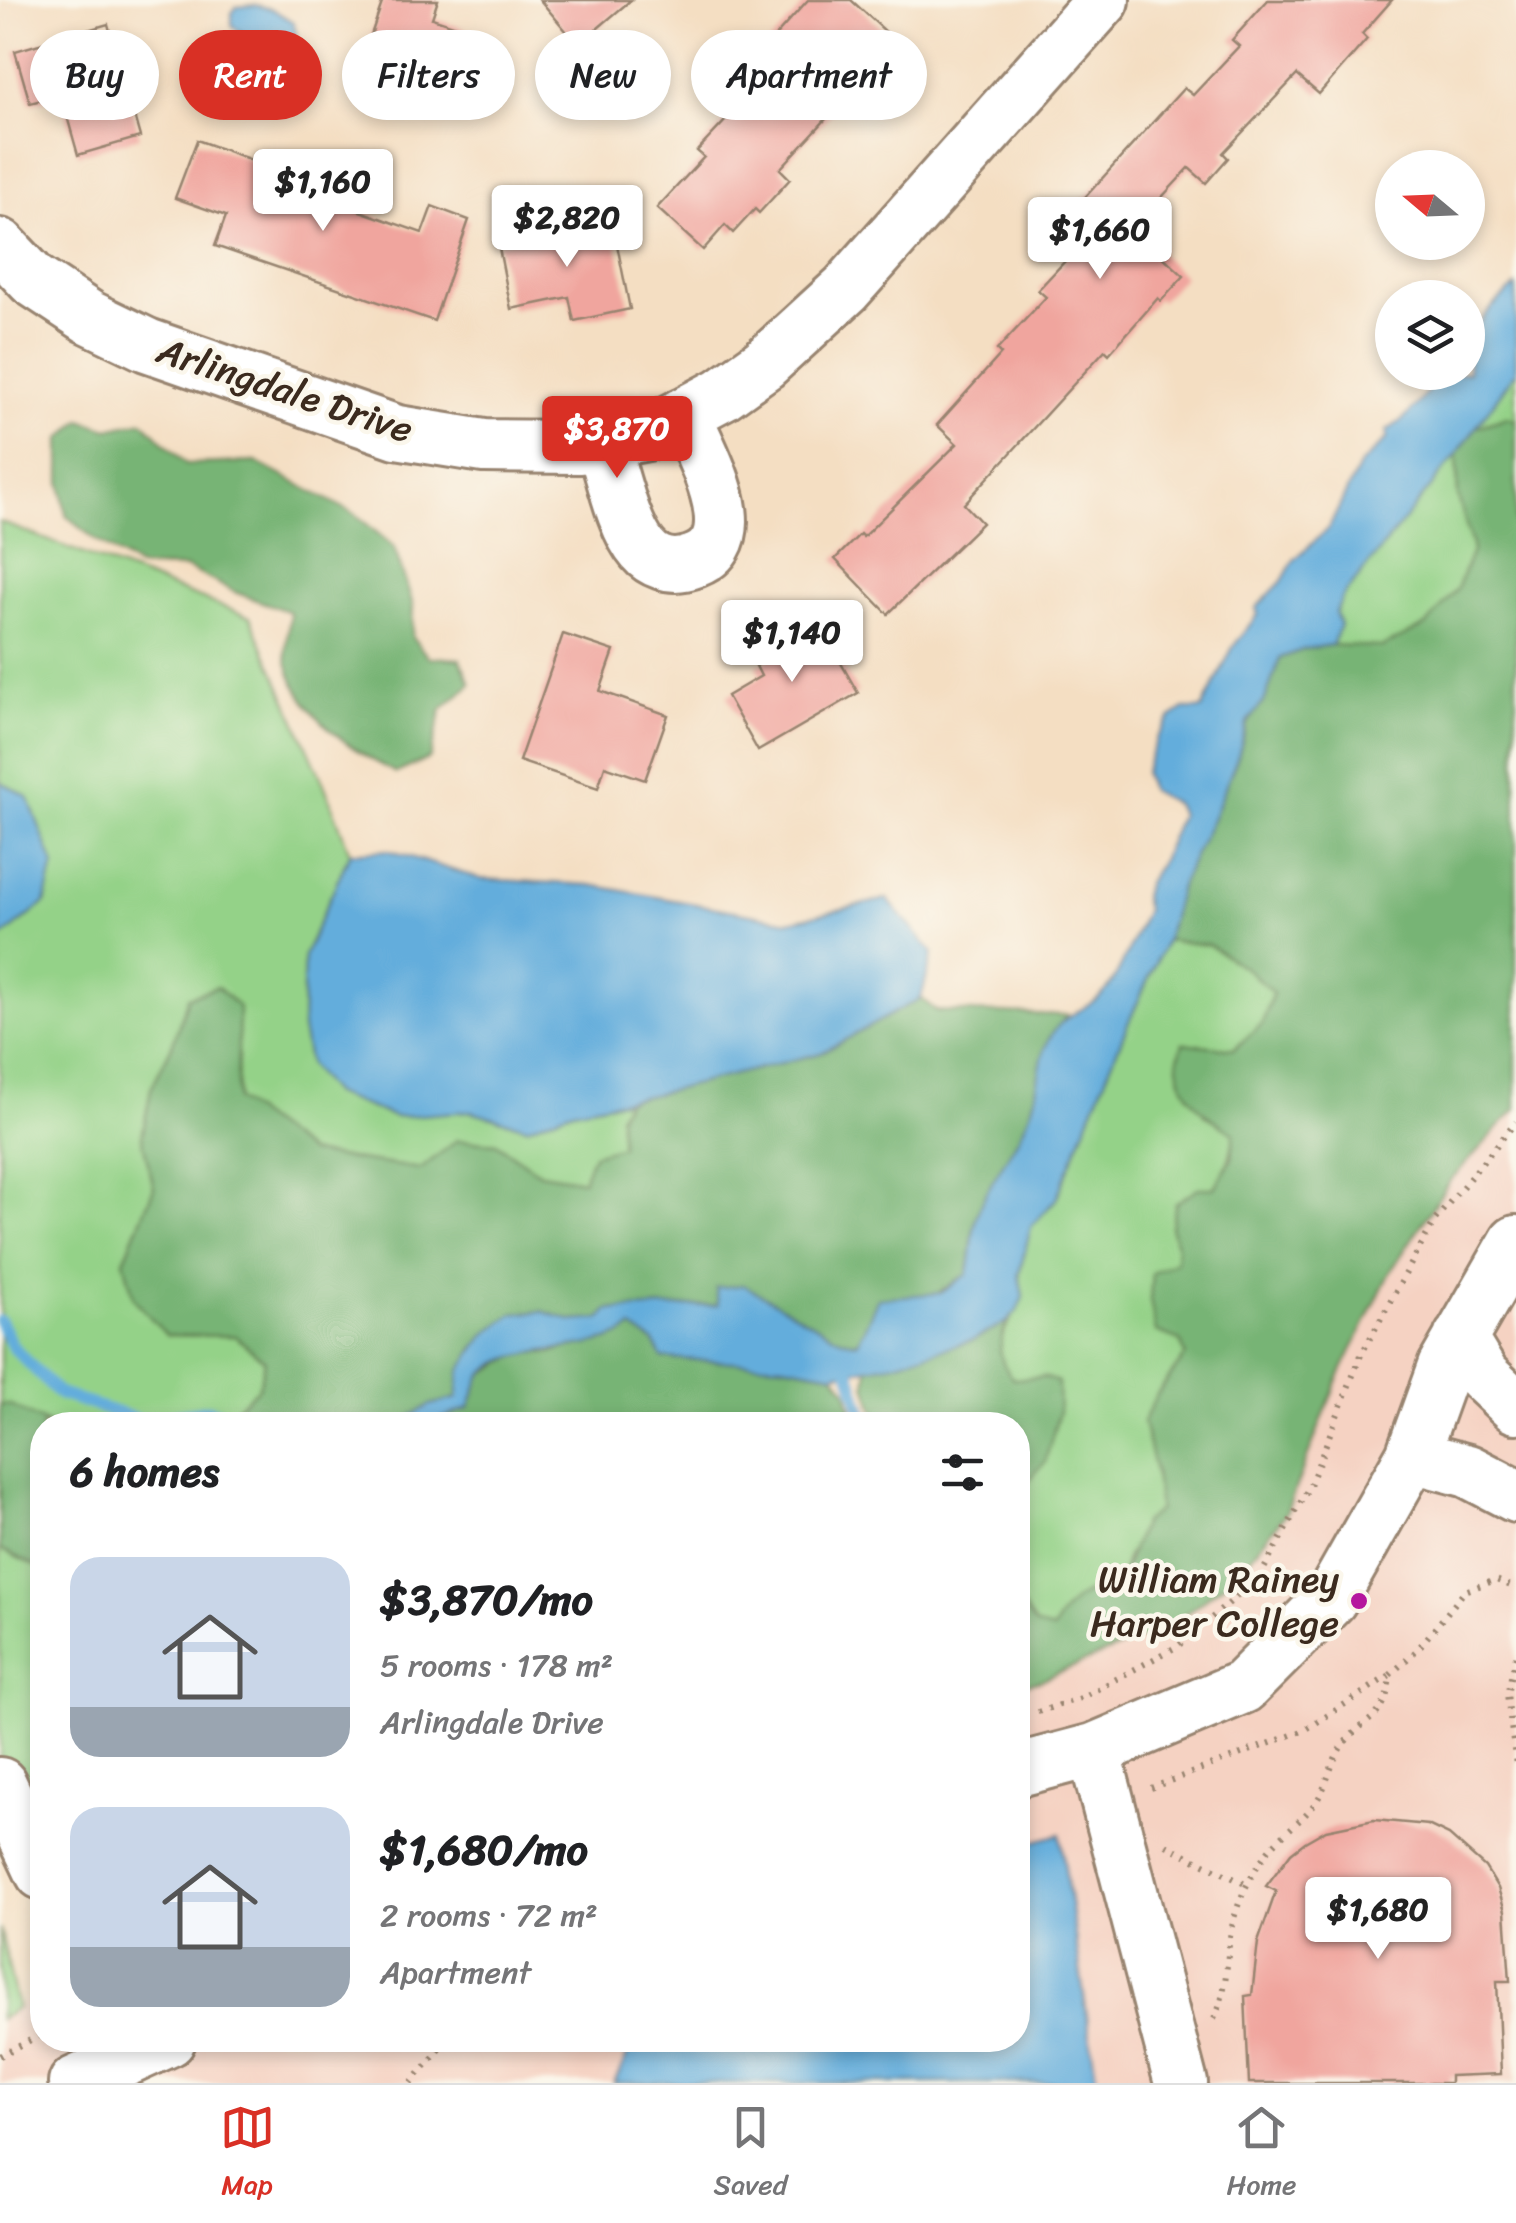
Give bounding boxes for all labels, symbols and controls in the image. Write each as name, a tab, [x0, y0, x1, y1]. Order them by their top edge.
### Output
chip: Buy	[30, 30, 159, 120]
chip: Rent	[179, 30, 322, 120]
chip: Filters	[342, 30, 515, 120]
chip: New	[535, 30, 671, 120]
chip: Apartment	[691, 30, 927, 120]
pin: $1,160	[242, 149, 404, 234]
north arrow	[1375, 150, 1485, 260]
map controls	[1375, 150, 1485, 390]
text: $1,160	[275, 153, 371, 210]
pin: $2,820	[486, 185, 648, 270]
text: $2,820	[514, 189, 620, 246]
pin: $1,660	[1019, 197, 1181, 282]
text: $1,660	[1050, 201, 1150, 258]
button: layers	[1375, 280, 1485, 390]
street label: Arlingdale Drive	[147, 317, 422, 463]
pin: $3,870	[536, 396, 698, 481]
text: $3,870	[564, 400, 670, 457]
pin: $1,140	[711, 600, 873, 685]
text: $1,140	[743, 604, 841, 661]
text: 6 homes	[70, 1435, 219, 1509]
icon: filters	[935, 1445, 990, 1500]
place label: William Rainey Harper College	[1090, 1546, 1339, 1657]
text: $3,870/mo	[380, 1563, 593, 1637]
marker: William Rainey Harper College	[1348, 1590, 1370, 1612]
icon: home	[150, 1597, 270, 1717]
text: 5 rooms · 178 m²	[380, 1637, 613, 1694]
text: Arlingdale Drive	[380, 1694, 604, 1751]
text: $1,680/mo	[380, 1813, 588, 1887]
icon: home	[150, 1847, 270, 1967]
pin: $1,680	[1297, 1877, 1459, 1962]
text: $1,680	[1327, 1881, 1429, 1938]
text: 2 rooms · 72 m²	[380, 1887, 598, 1944]
text: Apartment	[380, 1944, 531, 2001]
tab: Map	[220, 2100, 275, 2209]
tab: Saved	[714, 2100, 787, 2209]
tab: Home	[1227, 2100, 1296, 2209]

